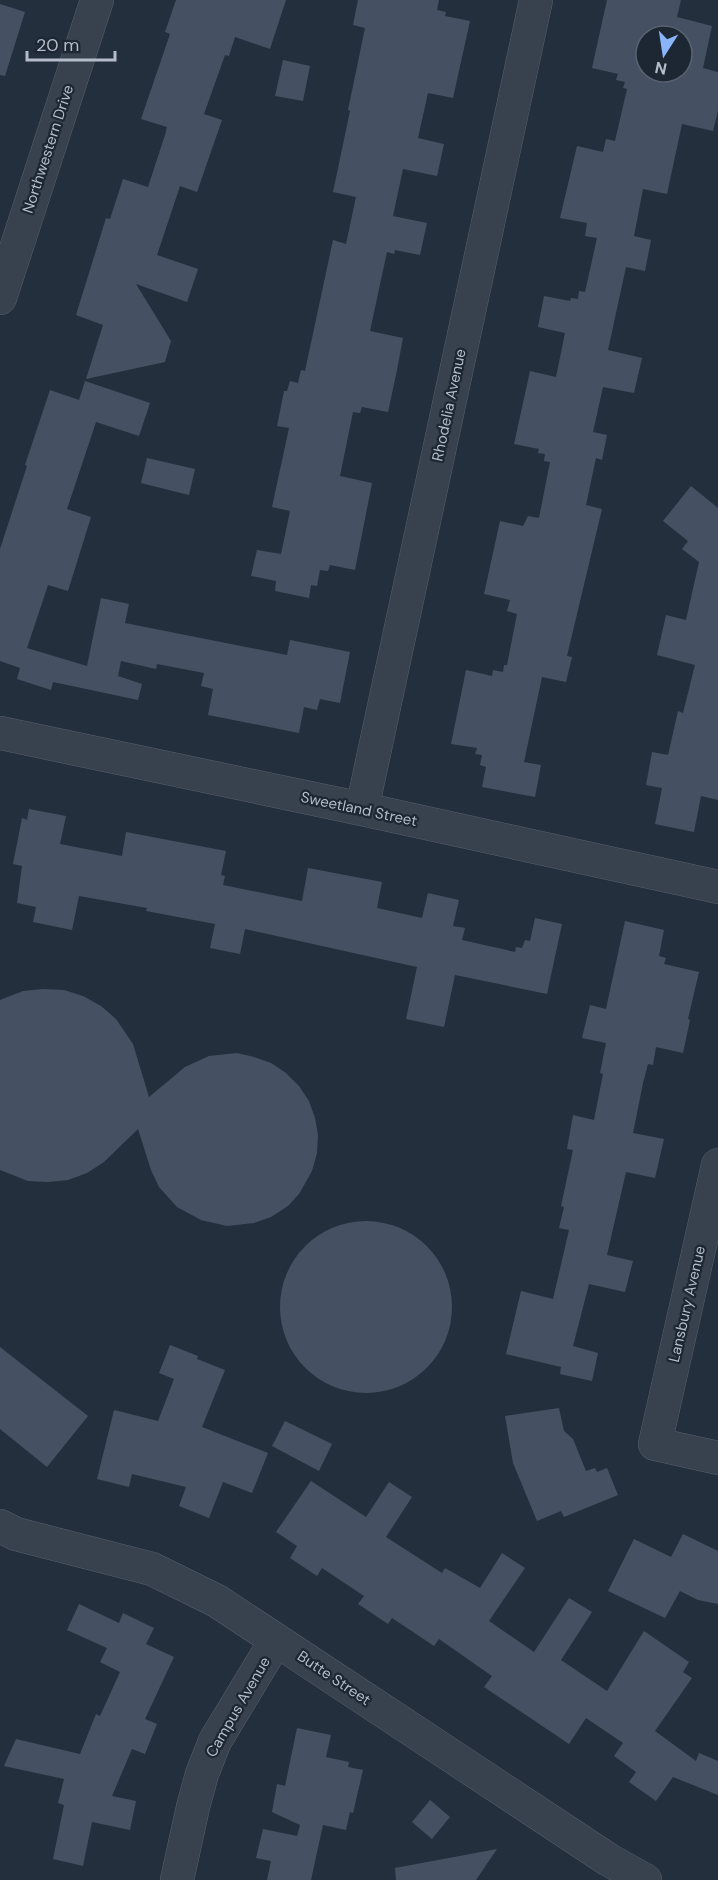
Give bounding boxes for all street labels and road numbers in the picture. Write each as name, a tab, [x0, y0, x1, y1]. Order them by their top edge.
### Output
street label: Northwestern Drive	[18, 82, 78, 216]
street label: Rhodelia Avenue	[427, 347, 471, 463]
street label: Sweetland Street	[299, 787, 419, 831]
street label: Lansbury Avenue	[664, 1244, 710, 1364]
street label: Butte Street	[293, 1646, 375, 1710]
street label: Campus Avenue	[201, 1653, 275, 1761]

